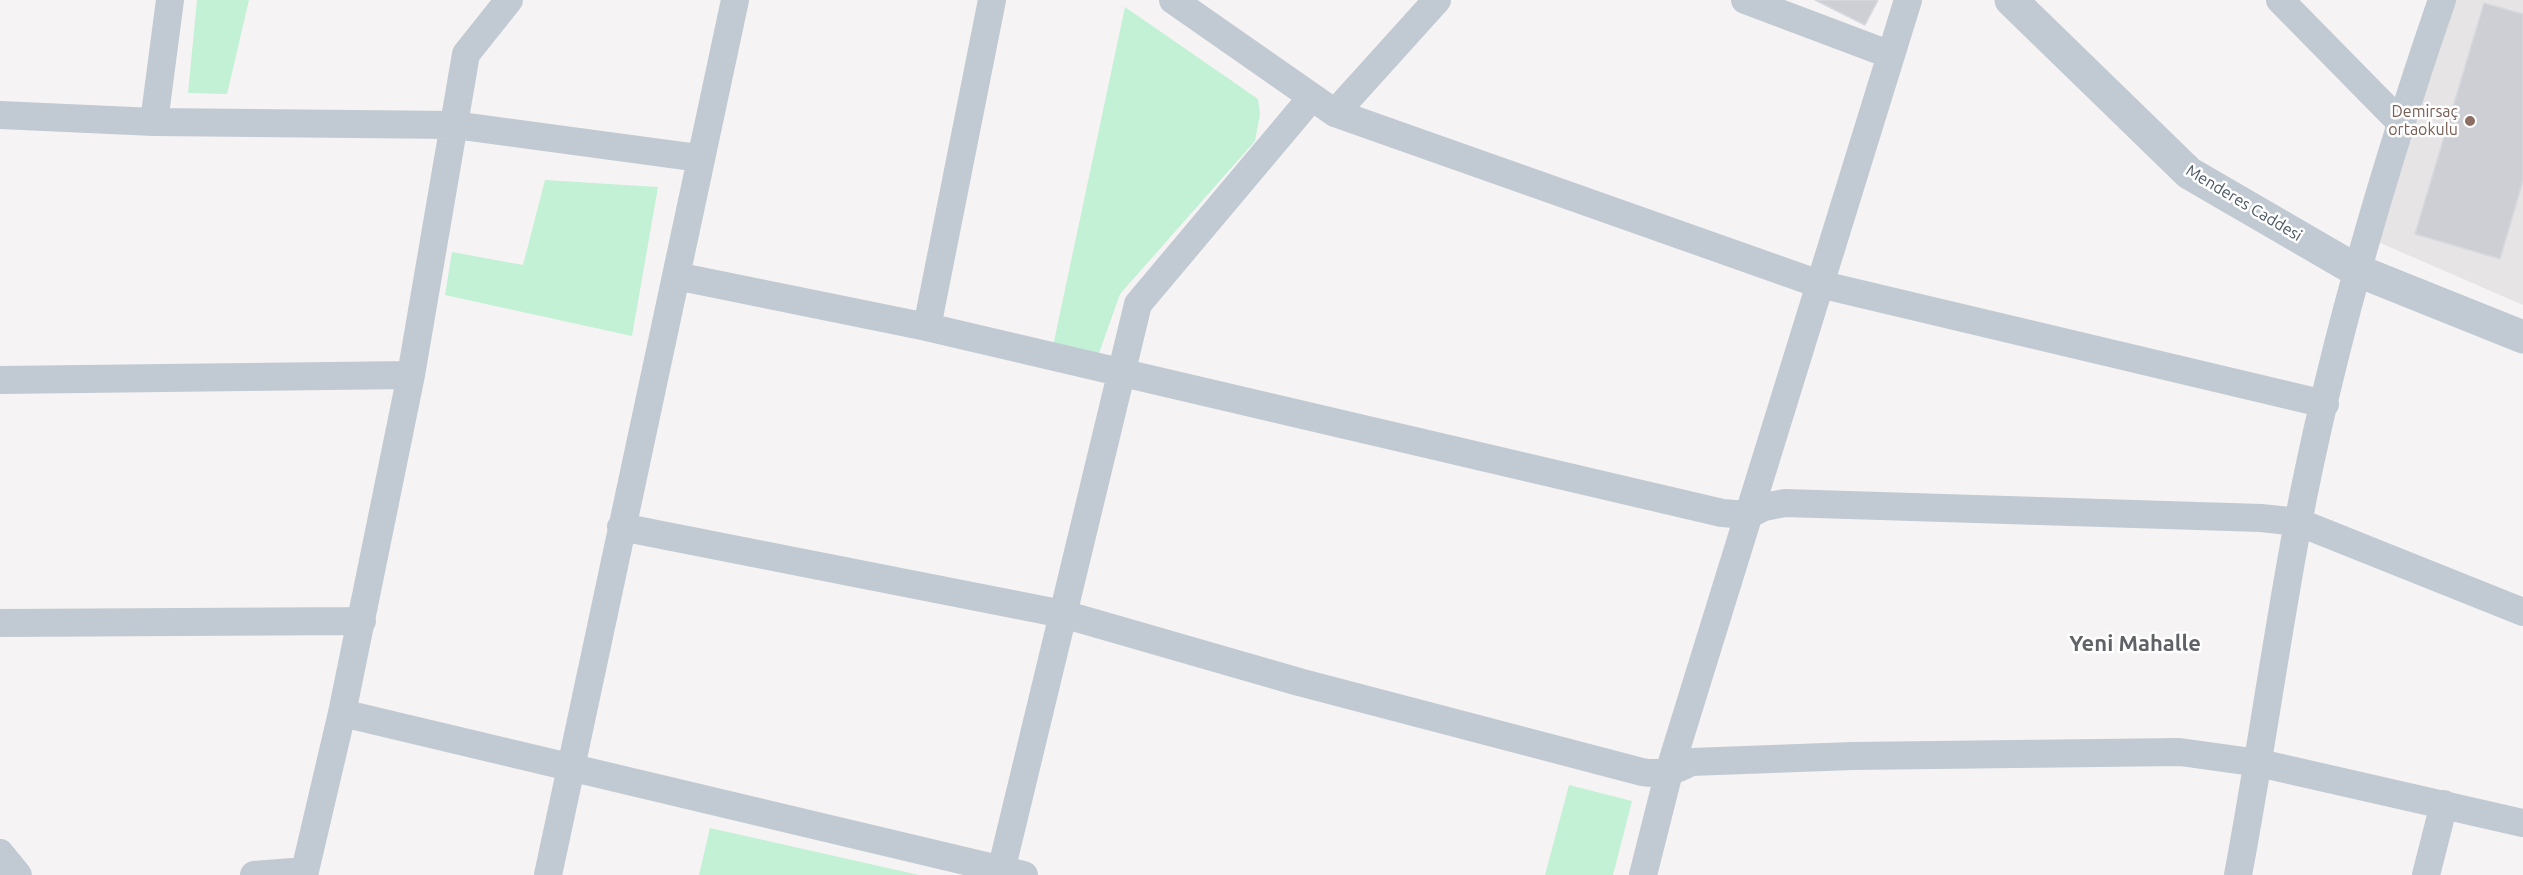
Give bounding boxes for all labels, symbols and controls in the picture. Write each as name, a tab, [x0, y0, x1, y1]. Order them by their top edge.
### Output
place label: Demirsaç ortaokulu	[2388, 102, 2458, 140]
marker: Demirsaç ortaokulu	[2463, 114, 2477, 128]
street label: Menderes Caddesi	[2182, 161, 2306, 245]
district label: Yeni Mahalle	[2069, 631, 2201, 657]

